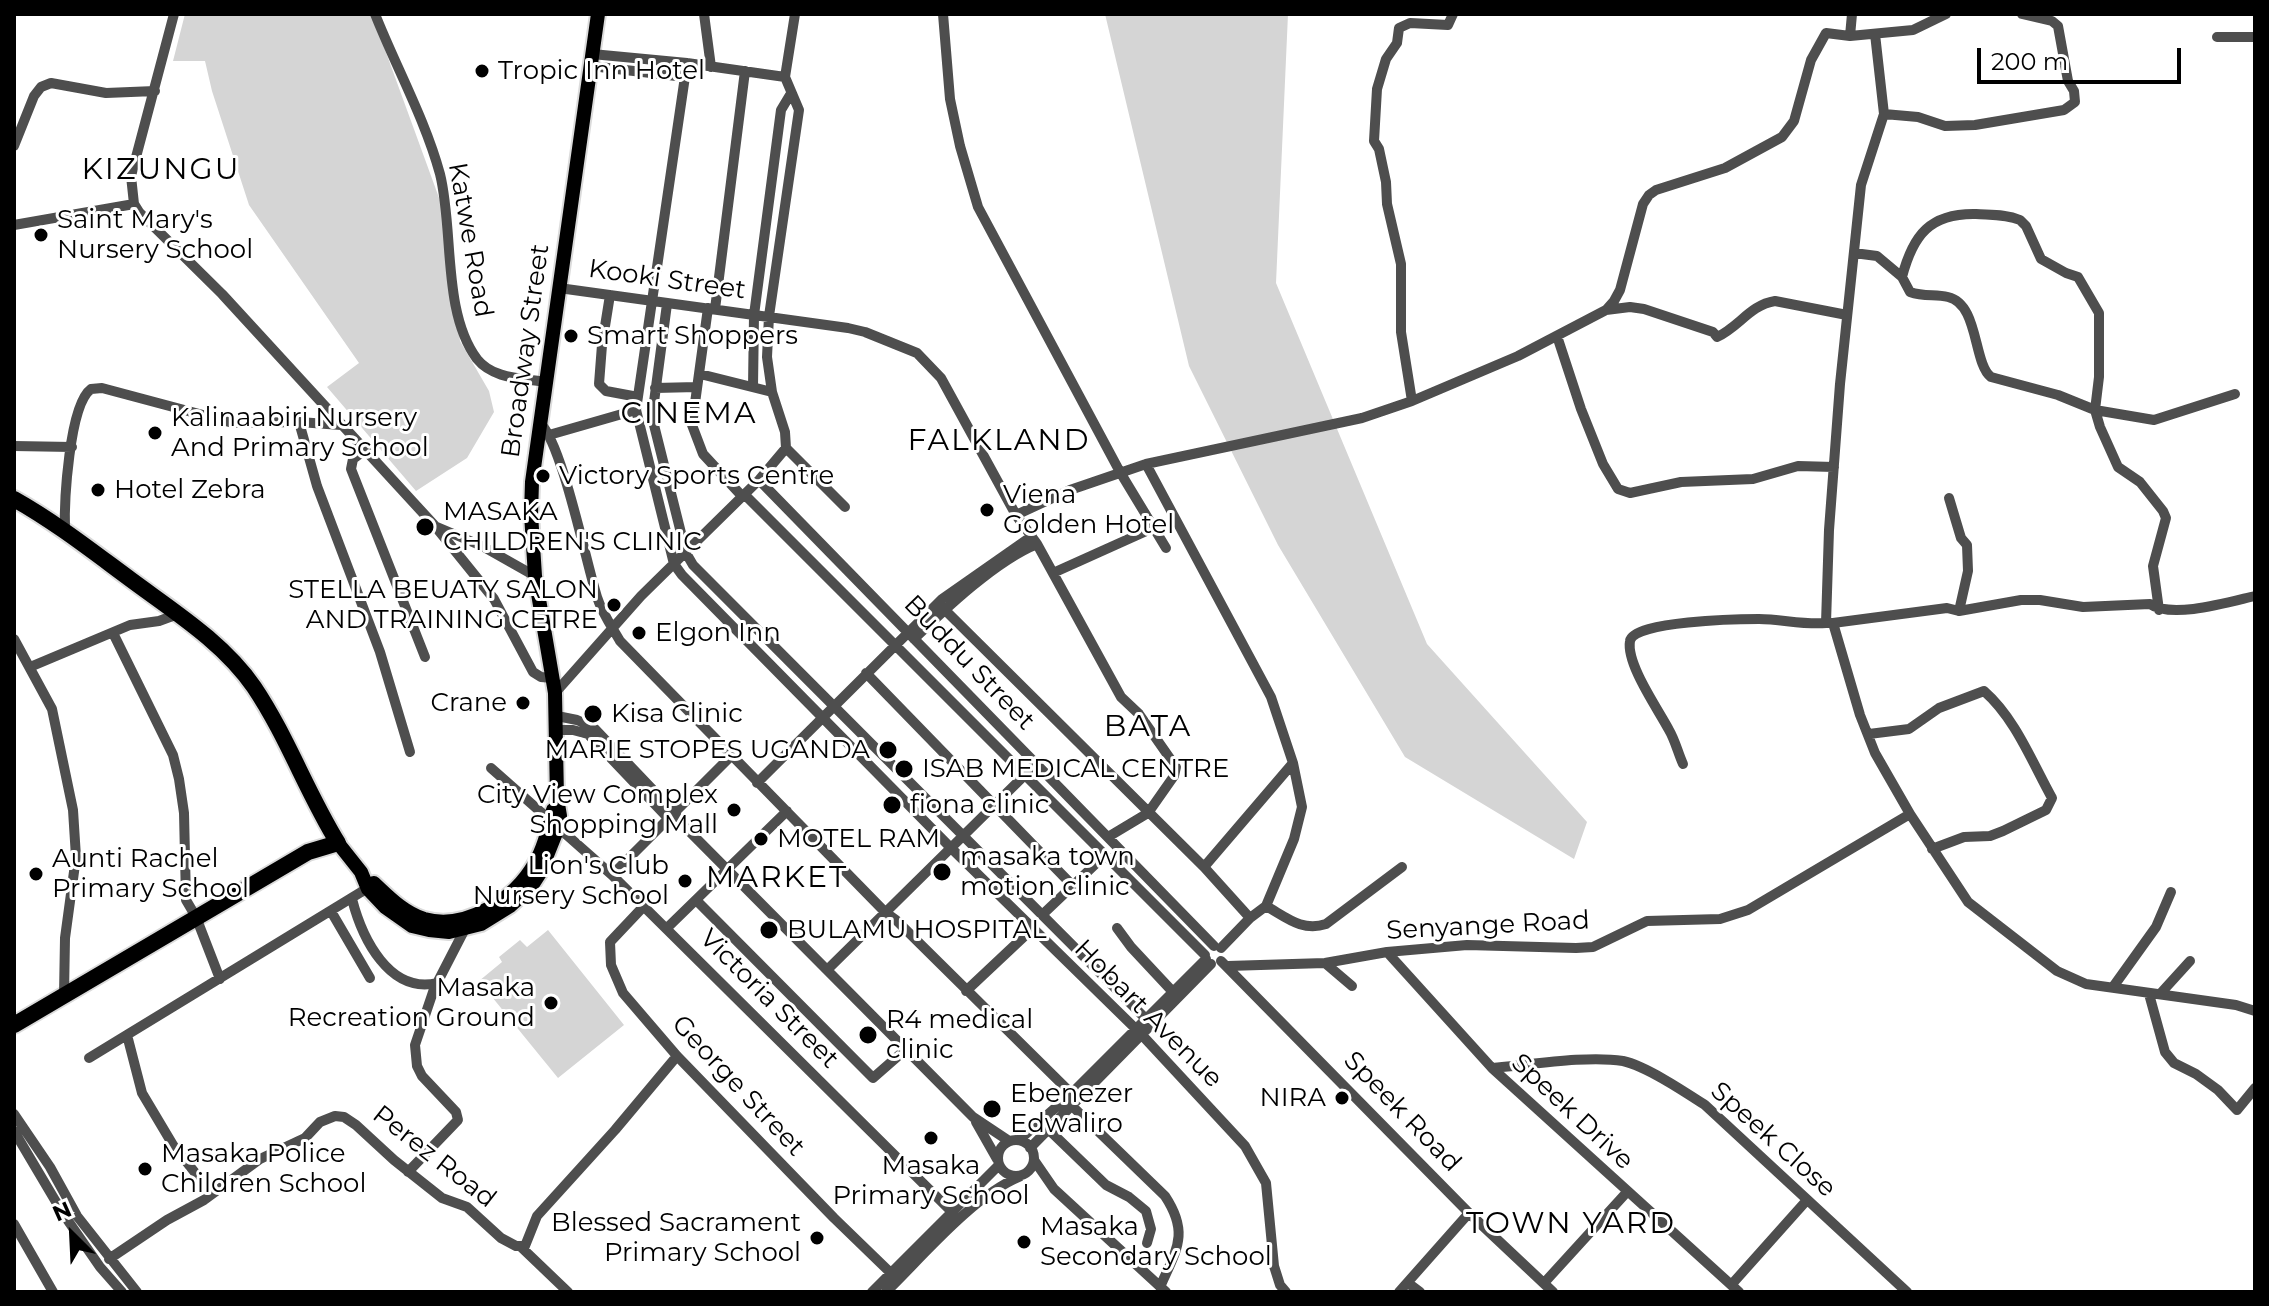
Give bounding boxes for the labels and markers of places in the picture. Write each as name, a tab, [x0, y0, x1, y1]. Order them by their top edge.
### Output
place label: Tropic Inn Hotel	[498, 55, 705, 87]
marker: Tropic Inn Hotel	[473, 62, 491, 80]
place label: Saint Mary's Nursery School	[57, 204, 253, 266]
marker: Saint Mary's Nursery School	[32, 226, 50, 244]
place label: Smart Shoppers	[587, 320, 798, 352]
marker: Smart Shoppers	[562, 327, 580, 345]
place label: Kalinaabiri Nursery And Primary School	[171, 402, 429, 464]
marker: Kalinaabiri Nursery And Primary School	[146, 424, 164, 442]
place label: Victory Sports Centre	[559, 460, 834, 492]
marker: Victory Sports Centre	[534, 467, 552, 485]
place label: Hotel Zebra	[114, 474, 266, 506]
place label: Viena Golden Hotel	[1003, 479, 1174, 540]
marker: Hotel Zebra	[89, 481, 107, 499]
place label: MASAKA CHILDREN'S CLINIC	[443, 496, 702, 558]
marker: Viena Golden Hotel	[978, 501, 996, 519]
marker: MASAKA CHILDREN'S CLINIC	[414, 516, 436, 538]
place label: STELLA BEUATY SALON AND TRAINING CETRE	[288, 574, 598, 636]
marker: STELLA BEUATY SALON AND TRAINING CETRE	[605, 596, 623, 614]
place label: Elgon Inn	[655, 617, 781, 649]
marker: Elgon Inn	[630, 624, 648, 642]
place label: Crane	[431, 687, 507, 719]
marker: Crane	[514, 694, 532, 712]
place label: Kisa Clinic	[611, 698, 743, 730]
marker: Kisa Clinic	[582, 703, 604, 725]
place label: MARIE STOPES UGANDA	[545, 734, 870, 766]
marker: MARIE STOPES UGANDA	[877, 739, 899, 761]
place label: ISAB MEDICAL CENTRE	[922, 753, 1229, 785]
marker: ISAB MEDICAL CENTRE	[893, 758, 915, 780]
place label: City View Complex Shopping Mall	[477, 779, 718, 840]
place label: fiona clinic	[910, 789, 1049, 821]
marker: fiona clinic	[881, 794, 903, 816]
marker: City View Complex Shopping Mall	[725, 801, 743, 819]
place label: MOTEL RAM	[777, 823, 940, 855]
marker: MOTEL RAM	[752, 830, 770, 848]
place label: masaka town motion clinic	[960, 841, 1135, 902]
place label: Aunti Rachel Primary School	[52, 843, 249, 904]
place label: Lion's Club Nursery School	[473, 850, 669, 912]
marker: masaka town motion clinic	[931, 861, 953, 883]
marker: Aunti Rachel Primary School	[27, 865, 45, 883]
marker: Lion's Club Nursery School	[676, 872, 694, 890]
place label: BULAMU HOSPITAL	[787, 914, 1047, 946]
marker: BULAMU HOSPITAL	[758, 919, 780, 941]
place label: Masaka Recreation Ground	[288, 972, 535, 1034]
marker: Masaka Recreation Ground	[542, 994, 560, 1012]
place label: R4 medical clinic	[886, 1004, 1033, 1066]
marker: R4 medical clinic	[857, 1024, 879, 1046]
place label: Ebenezer Edwaliro	[1010, 1078, 1133, 1140]
place label: NIRA	[1260, 1082, 1326, 1114]
marker: NIRA	[1333, 1089, 1351, 1107]
marker: Ebenezer Edwaliro	[981, 1098, 1003, 1120]
marker: Masaka Primary School	[922, 1129, 940, 1147]
place label: Masaka Police Children School	[161, 1138, 366, 1200]
place label: Masaka Primary School	[833, 1150, 1029, 1212]
marker: Masaka Police Children School	[136, 1160, 154, 1178]
place label: Blessed Sacrament Primary School	[551, 1207, 801, 1268]
place label: Masaka Secondary School	[1040, 1211, 1272, 1272]
marker: Blessed Sacrament Primary School	[808, 1229, 826, 1247]
marker: Masaka Secondary School	[1015, 1233, 1033, 1251]

